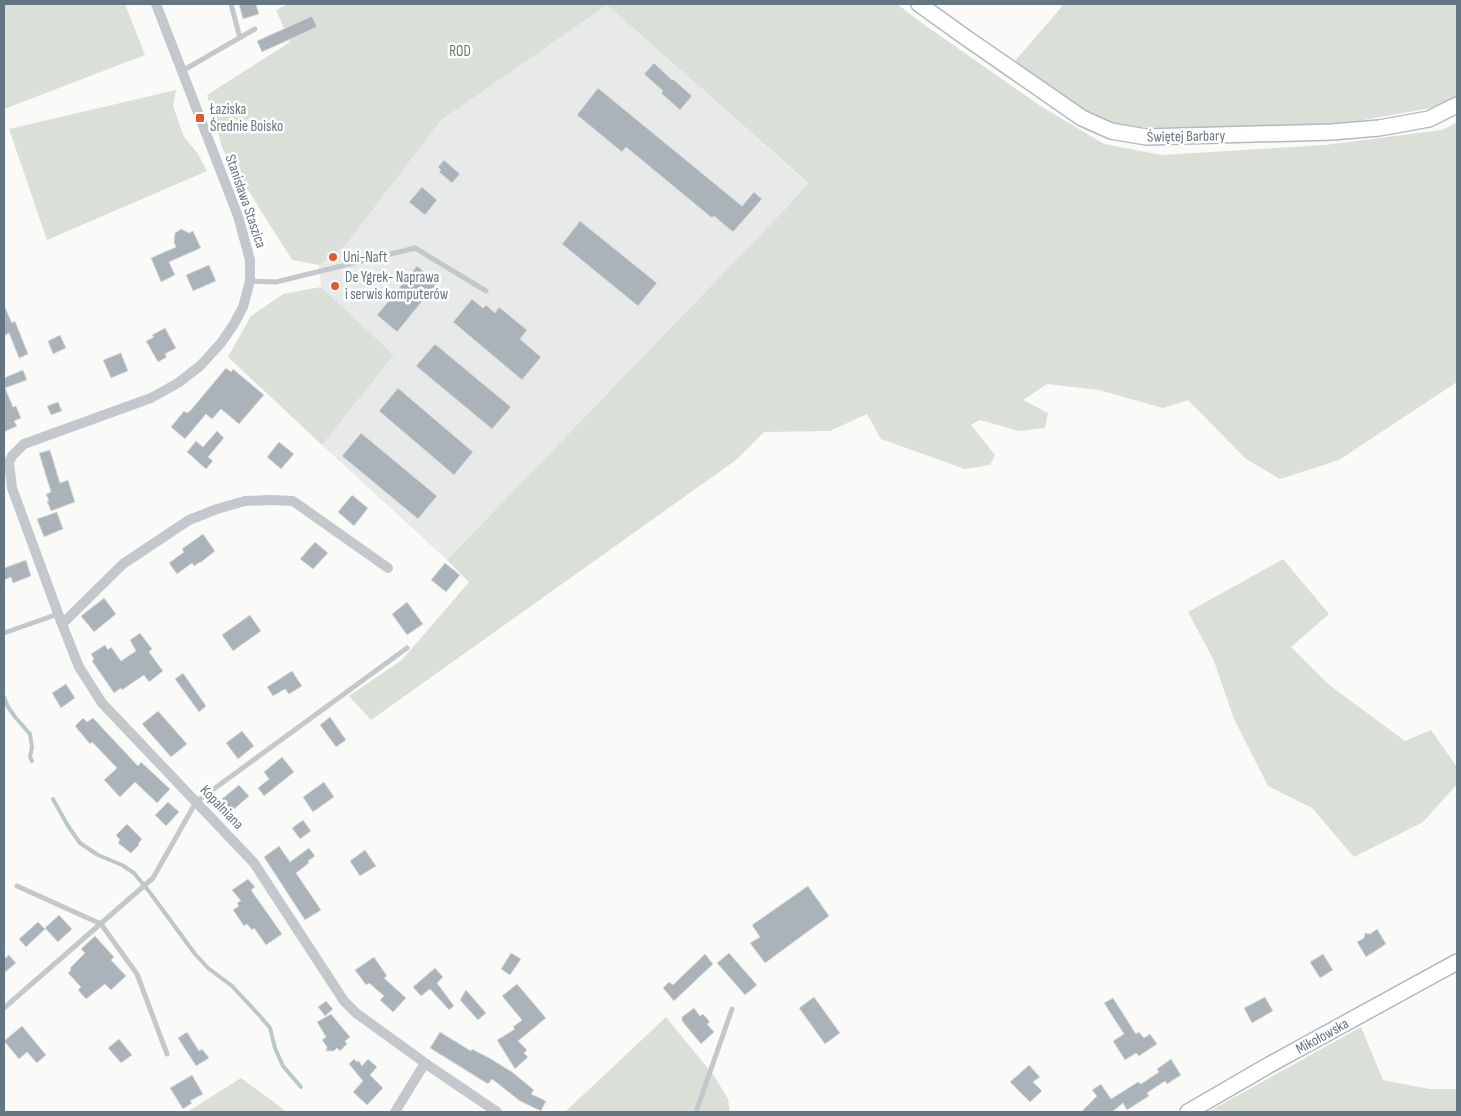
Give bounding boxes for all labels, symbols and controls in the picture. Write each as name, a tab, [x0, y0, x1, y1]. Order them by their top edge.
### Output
park label: ROD	[449, 42, 471, 61]
place label: Łaziska Średnie Boisko	[209, 100, 283, 136]
marker: Łaziska Średnie Boisko	[194, 112, 206, 124]
street label: Świętej Barbary	[1147, 126, 1225, 147]
street label: Stanisława Staszica	[221, 152, 271, 251]
place label: Uni-Naft	[343, 248, 388, 267]
marker: Uni-Naft	[327, 251, 339, 263]
place label: De Ygrek- Naprawa i serwis komputerów	[345, 268, 449, 304]
marker: De Ygrek- Naprawa i serwis komputerów	[329, 280, 341, 292]
street label: Kopalniana	[196, 781, 248, 834]
street label: Mikołowska	[1292, 1014, 1352, 1059]

